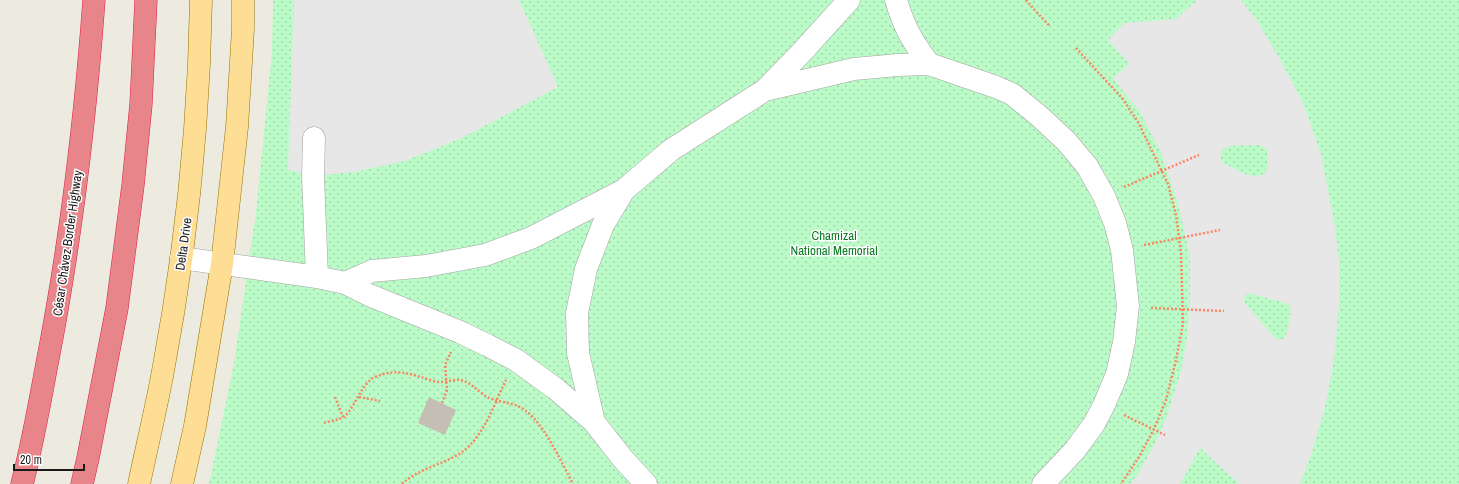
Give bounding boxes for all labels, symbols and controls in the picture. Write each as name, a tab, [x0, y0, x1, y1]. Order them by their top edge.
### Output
street label: César Chávez Border Highway	[49, 168, 86, 317]
street label: Delta Drive	[171, 216, 196, 272]
park label: Chamizal National Memorial	[790, 227, 878, 259]
scale bar	[14, 446, 84, 472]
text: 20 m	[20, 452, 42, 468]

